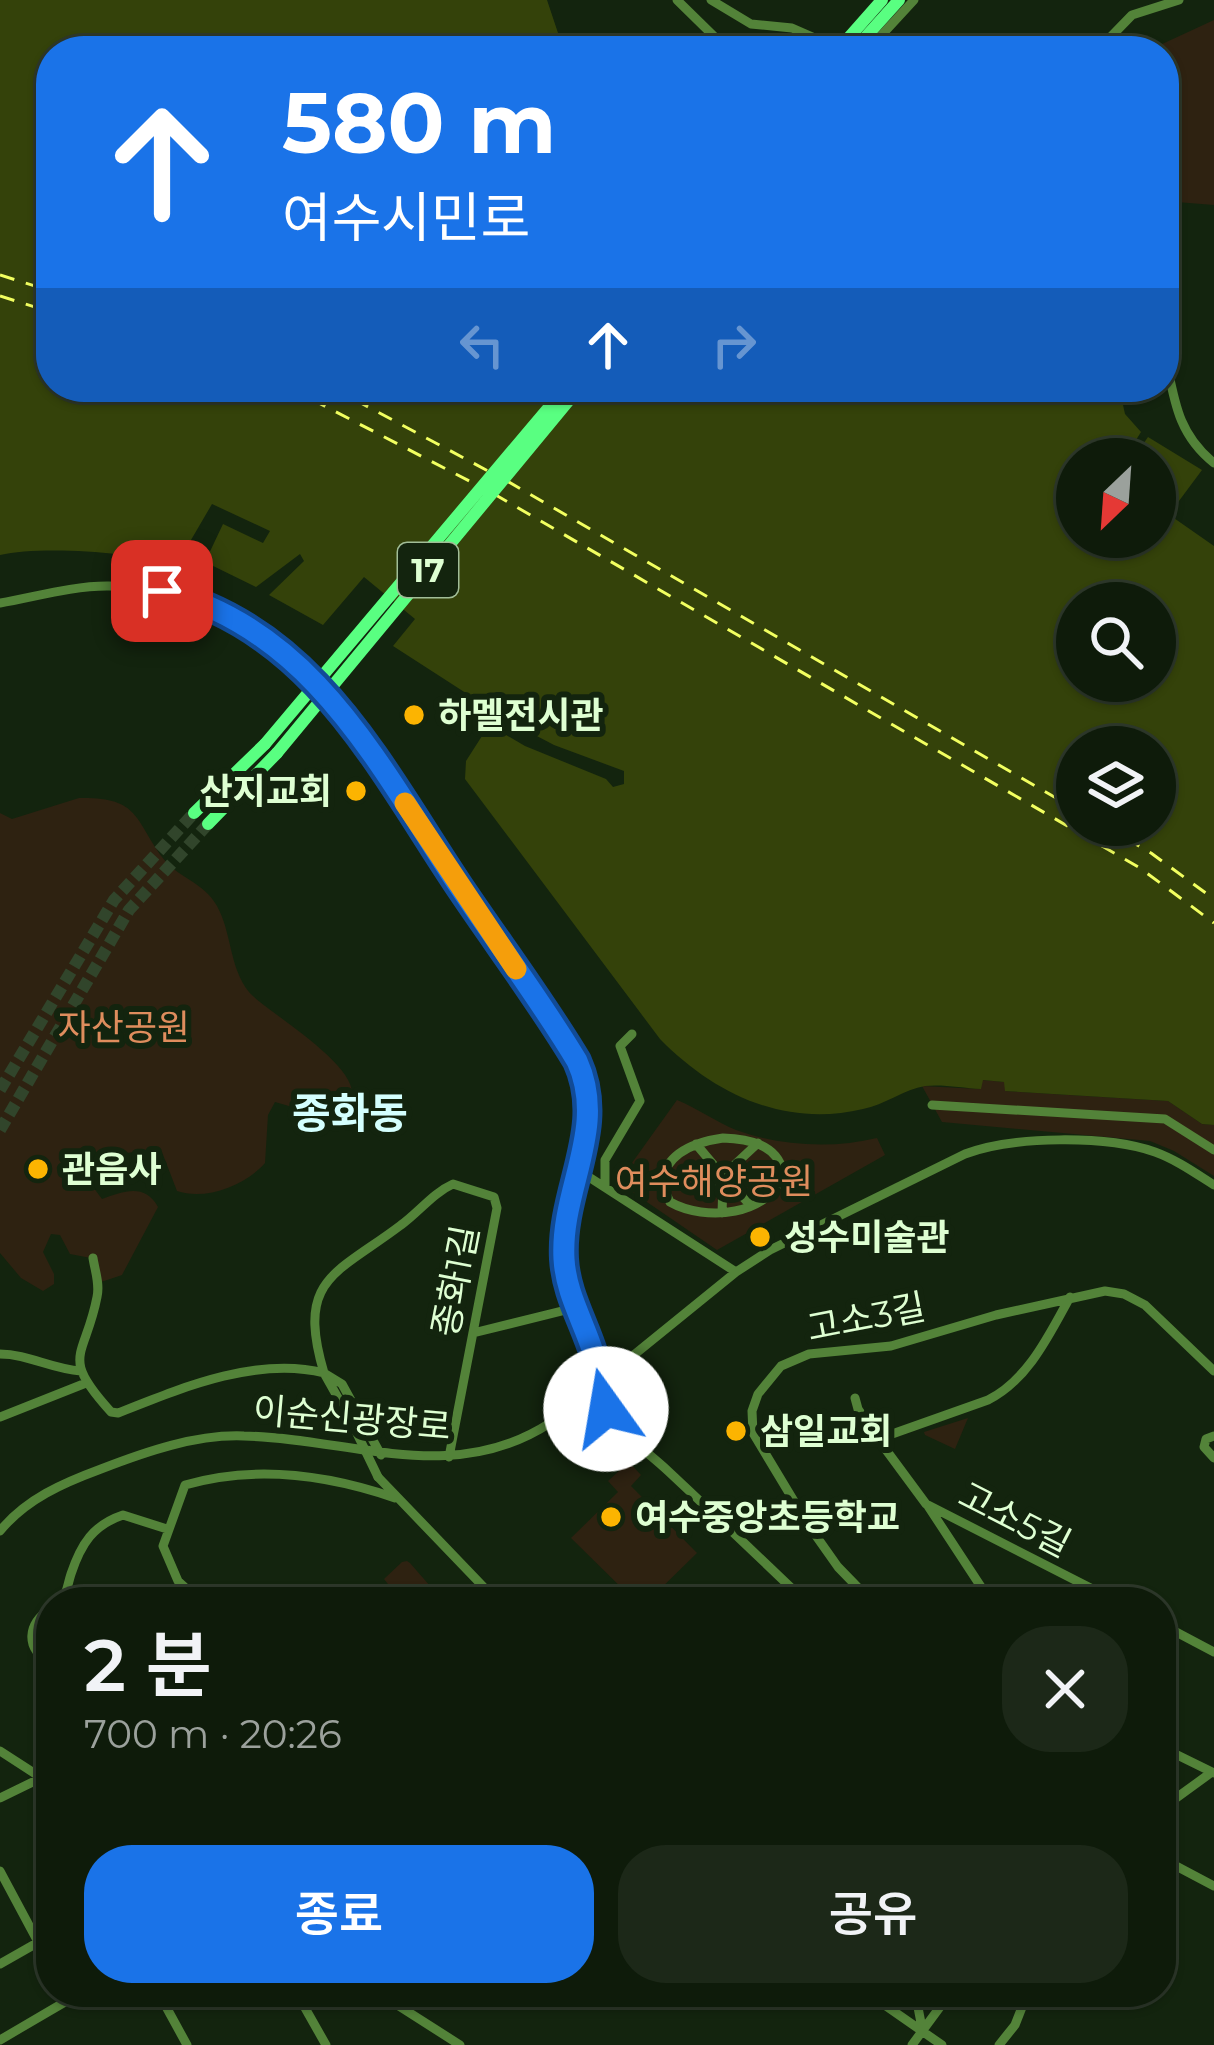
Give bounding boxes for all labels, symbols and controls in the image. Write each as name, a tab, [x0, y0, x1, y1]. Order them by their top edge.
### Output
text: 580 m	[282, 72, 556, 174]
icon: ahead	[84, 84, 240, 240]
text: 여수시민로	[282, 185, 530, 251]
icon: left	[449, 312, 515, 378]
icon: ahead	[575, 312, 641, 378]
icon: right	[701, 312, 767, 378]
north arrow	[1056, 438, 1176, 558]
map controls	[1056, 438, 1176, 846]
pin	[111, 540, 213, 642]
road number: 17	[398, 543, 458, 597]
icon: arrive	[129, 558, 195, 624]
button: search	[1056, 582, 1176, 702]
place label: 하멜전시관	[438, 693, 604, 737]
marker: 하멜전시관	[401, 702, 427, 728]
button: layers	[1056, 726, 1176, 846]
place label: 산지교회	[200, 769, 332, 813]
marker: 산지교회	[343, 778, 369, 804]
park label: 자산공원	[58, 1005, 190, 1049]
district label: 종화동	[292, 1087, 408, 1139]
place label: 관음사	[62, 1147, 161, 1191]
marker: 관음사	[25, 1156, 51, 1182]
park label: 여수해양공원	[615, 1159, 813, 1203]
place label: 성수미술관	[784, 1215, 950, 1259]
street label: 종화1길	[423, 1222, 487, 1340]
marker: 성수미술관	[747, 1224, 773, 1250]
street label: 고소3길	[803, 1284, 929, 1350]
position arrow	[543, 1346, 669, 1472]
street label: 이순신광장로	[251, 1387, 453, 1449]
place label: 삼일교회	[760, 1409, 892, 1453]
marker: 삼일교회	[723, 1418, 749, 1444]
street label: 고소5길	[952, 1472, 1078, 1566]
place label: 여수중앙초등학교	[635, 1495, 900, 1539]
marker: 여수중앙초등학교	[598, 1504, 624, 1530]
text: 2 분	[84, 1621, 212, 1709]
button: close	[1002, 1626, 1128, 1752]
text: 700 m · 20:26	[84, 1710, 342, 1758]
button: 종료	[84, 1845, 594, 1983]
button: 공유	[618, 1845, 1128, 1983]

